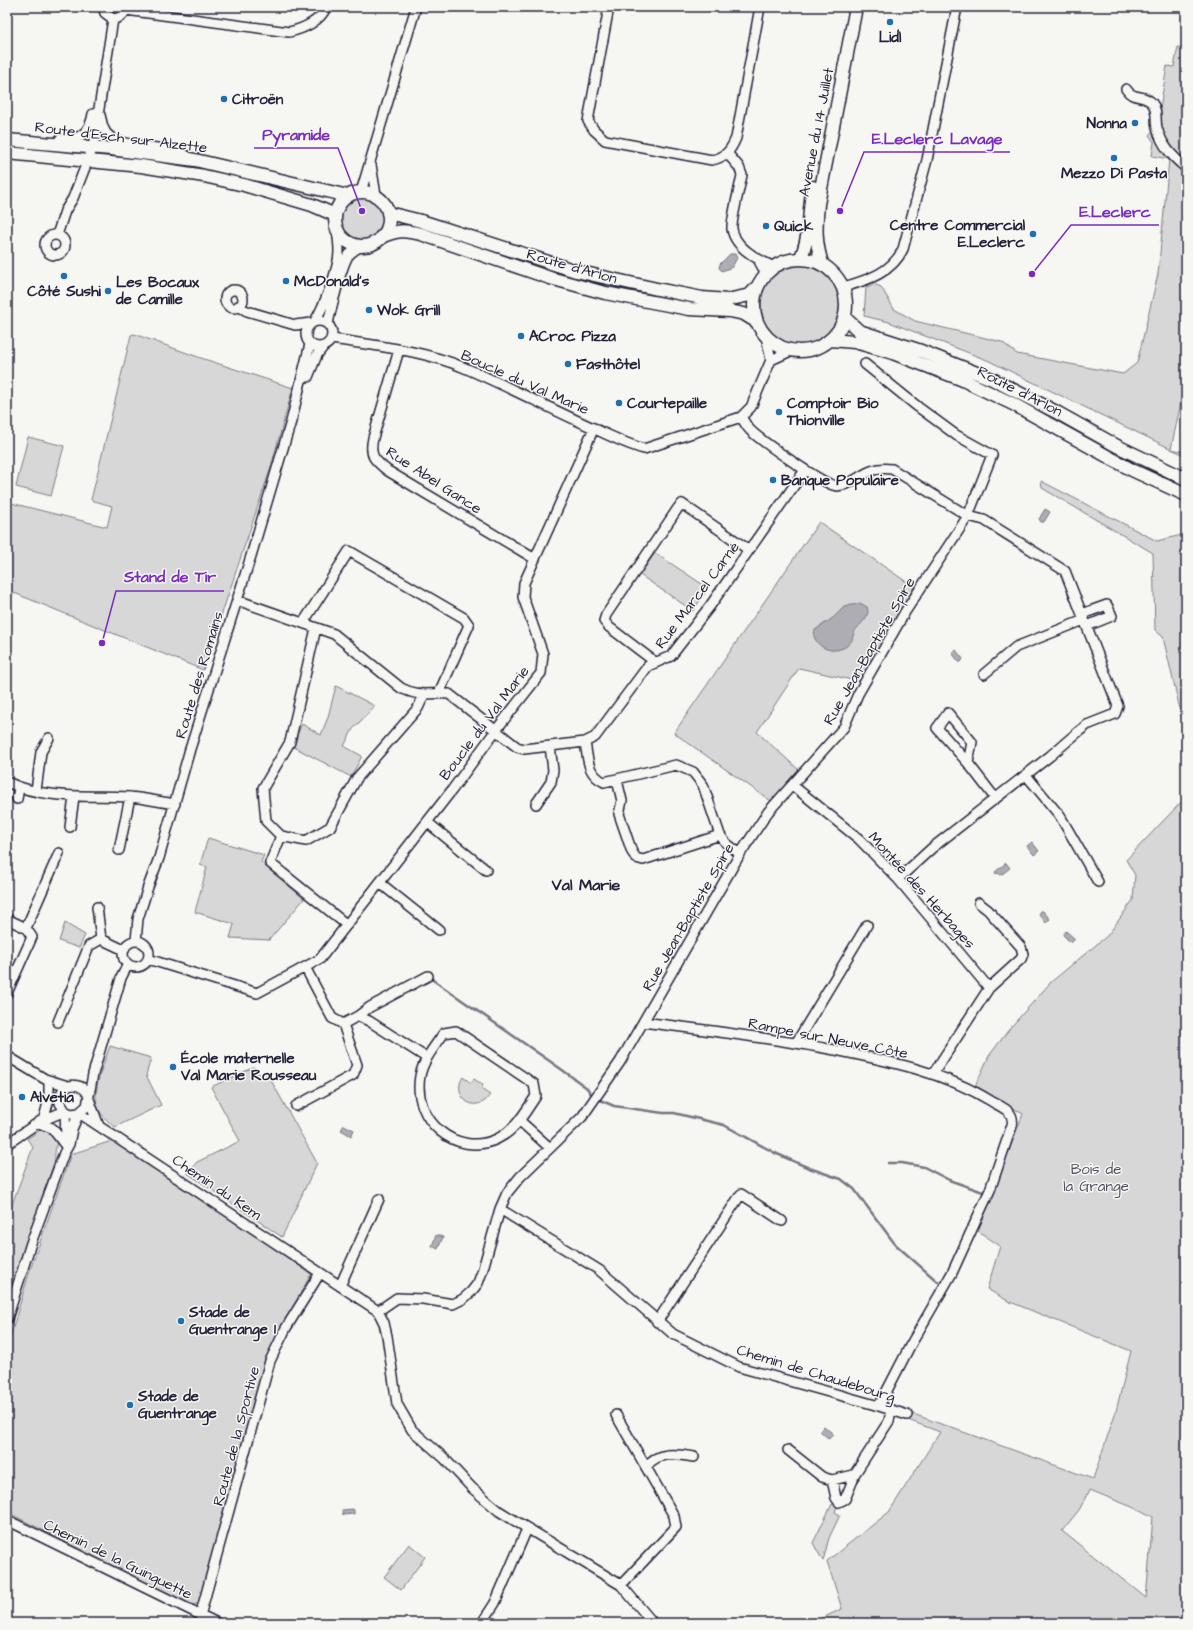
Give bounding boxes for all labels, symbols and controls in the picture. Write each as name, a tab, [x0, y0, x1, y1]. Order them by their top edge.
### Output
marker: Lidl	[885, 17, 895, 27]
place label: Lidl	[879, 27, 902, 48]
street label: Avenue du 14 Juillet	[794, 66, 839, 198]
place label: Citroën	[232, 89, 284, 110]
marker: Citroën	[219, 94, 229, 104]
place label: Nonna	[1087, 113, 1127, 134]
street label: Route d'Esch sur Alzette	[34, 116, 208, 158]
marker: Nonna	[1130, 118, 1140, 128]
callout: Pyramide	[254, 120, 338, 148]
text: Pyramide	[262, 124, 330, 147]
callout: E.Leclerc Lavage	[864, 124, 1010, 152]
text: E.Leclerc Lavage	[872, 128, 1003, 152]
marker: Mezzo Di Pasta	[1109, 153, 1119, 163]
place label: Mezzo Di Pasta	[1061, 163, 1167, 184]
callout: E.Leclerc	[1071, 197, 1159, 225]
text: E.Leclerc	[1079, 201, 1152, 223]
place label: Centre Commercial E.Leclerc	[890, 215, 1026, 253]
place label: Quick	[774, 216, 814, 237]
marker: Quick	[761, 221, 771, 231]
marker: Centre Commercial E.Leclerc	[1028, 229, 1038, 239]
street label: Route d'Arlon	[524, 244, 620, 290]
marker: Côté Sushi	[59, 271, 69, 281]
place label: McDonald's	[294, 271, 370, 292]
place label: Les Bocaux de Camille	[115, 272, 200, 310]
marker: McDonald's	[281, 276, 291, 286]
place label: Côté Sushi	[27, 281, 102, 302]
marker: Les Bocaux de Camille	[103, 286, 113, 296]
place label: Wok Grill	[376, 300, 441, 321]
marker: Wok Grill	[364, 305, 374, 315]
place label: ACroc Pizza	[529, 326, 616, 347]
marker: ACroc Pizza	[516, 331, 526, 341]
street label: Boucle du Val Marie	[457, 345, 592, 420]
place label: Fasthôtel	[576, 354, 641, 375]
marker: Fasthôtel	[563, 359, 573, 369]
street label: Route d'Arlon	[973, 361, 1067, 422]
place label: Courtepaille	[627, 393, 707, 414]
place label: Comptoir Bio Thionville	[786, 393, 879, 431]
marker: Courtepaille	[614, 398, 624, 408]
marker: Comptoir Bio Thionville	[774, 407, 784, 417]
street label: Rue Abel Gance	[382, 442, 486, 519]
place label: Banque Populaire	[781, 470, 899, 491]
marker: Banque Populaire	[768, 475, 778, 485]
street label: Rue Marcel Carné	[650, 538, 745, 653]
callout: Stand de Tir	[116, 563, 224, 591]
text: Stand de Tir	[123, 566, 216, 588]
street label: Rue Jean-Baptiste Spire	[818, 573, 920, 729]
street label: Route des Romains	[170, 609, 229, 741]
street label: Boucle du Val Marie	[434, 662, 534, 785]
street label: Montée des Herbages	[863, 827, 980, 954]
street label: Rue Jean-Baptiste Spire	[637, 839, 739, 995]
district label: Val Marie	[551, 874, 621, 896]
street label: Rampe sur Neuve Côte	[746, 1013, 910, 1064]
place label: École maternelle Val Marie Rousseau	[180, 1048, 317, 1086]
marker: École maternelle Val Marie Rousseau	[168, 1062, 178, 1072]
place label: Alvetia	[30, 1087, 74, 1108]
marker: Alvetia	[17, 1092, 27, 1102]
street label: Chemin du Kem	[168, 1150, 266, 1225]
park label: Bois de la Grange	[1063, 1159, 1129, 1198]
place label: Stade de Guentrange 1	[188, 1302, 276, 1342]
marker: Stade de Guentrange 1	[176, 1316, 186, 1326]
street label: Chemin de Chaudebourg	[734, 1339, 898, 1409]
street label: Route de la Sportive	[208, 1364, 265, 1508]
place label: Stade de Guentrange	[137, 1386, 217, 1426]
marker: Stade de Guentrange	[125, 1400, 135, 1410]
street label: Chemin de la Guinguette	[40, 1514, 196, 1605]

